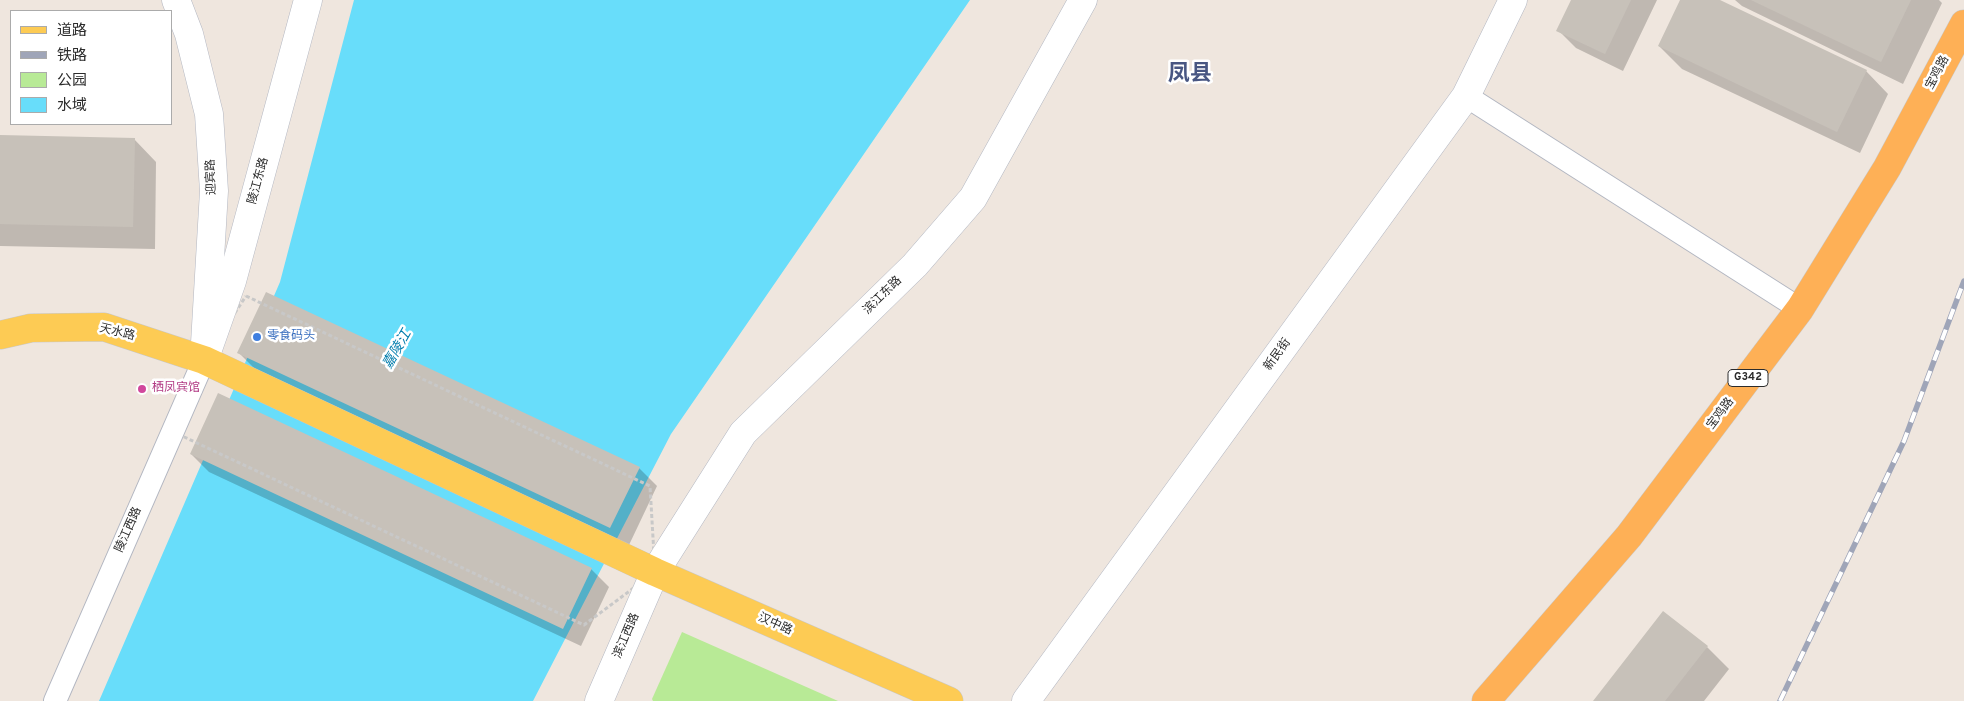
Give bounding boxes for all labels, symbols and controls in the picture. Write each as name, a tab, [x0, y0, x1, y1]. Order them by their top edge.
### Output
legend	[10, 10, 172, 125]
text: 道路	[57, 22, 87, 41]
text: 铁路	[57, 47, 87, 66]
street label: 宝鸡路	[1923, 54, 1953, 92]
district label: 凤县	[1168, 63, 1212, 89]
text: 公园	[57, 72, 87, 91]
text: 水域	[57, 97, 87, 116]
street label: 陵江东路	[246, 156, 272, 206]
street label: 迎宾路	[204, 159, 220, 195]
street label: 滨江东路	[861, 274, 905, 318]
street label: 天水路	[98, 322, 136, 344]
water label: 嘉陵江	[380, 328, 416, 372]
place label: 零食码头	[267, 330, 315, 344]
marker: 零食码头	[251, 331, 263, 343]
street label: 新民街	[1262, 336, 1294, 374]
road number: G342	[1728, 369, 1768, 386]
place label: 栖凤宾馆	[152, 382, 200, 396]
marker: 栖凤宾馆	[136, 383, 148, 395]
street label: 宝鸡路	[1704, 395, 1738, 433]
street label: 陵江西路	[113, 505, 145, 555]
street label: 滨江西路	[611, 611, 643, 661]
street label: 汉中路	[756, 611, 794, 639]

